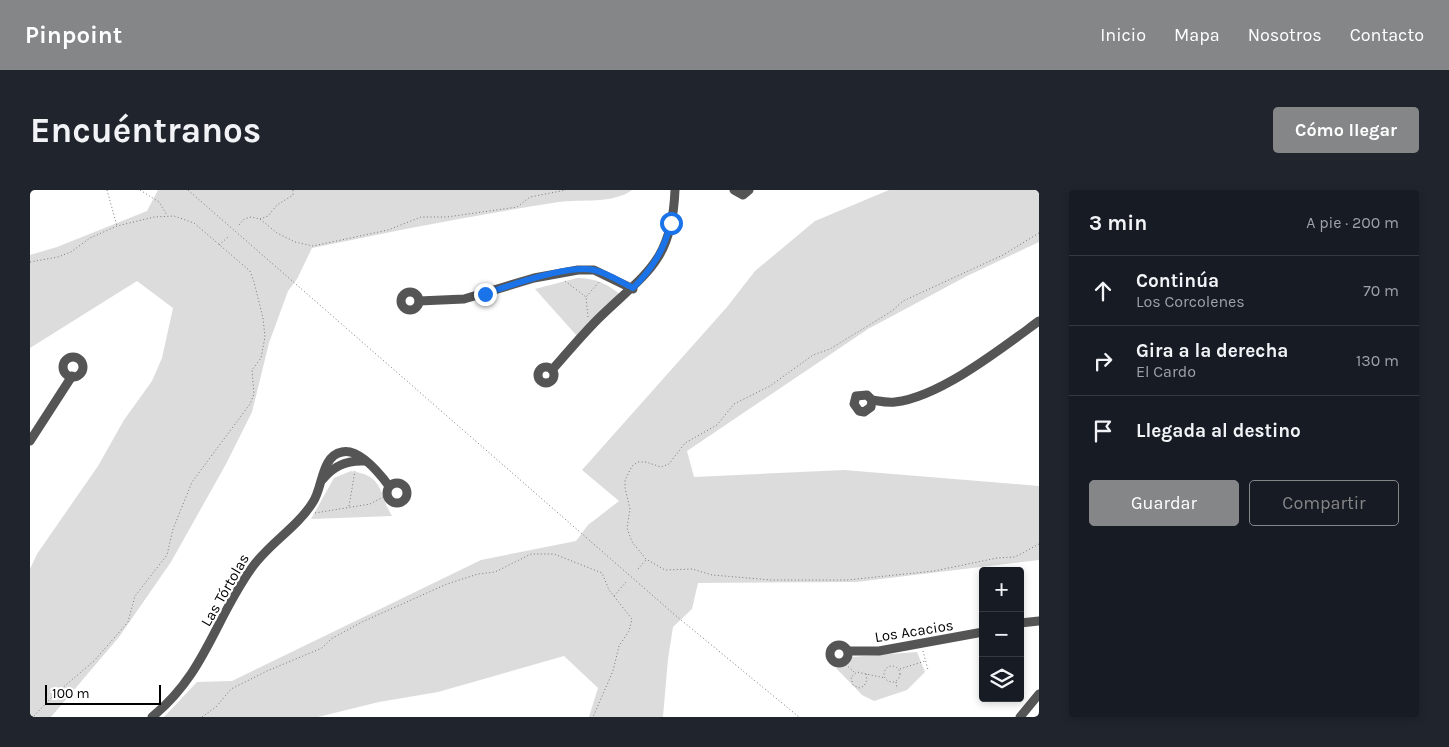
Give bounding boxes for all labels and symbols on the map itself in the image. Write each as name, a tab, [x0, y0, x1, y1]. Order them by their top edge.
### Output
route start	[660, 212, 683, 235]
route end	[474, 283, 497, 306]
street label: Las Tórtolas	[197, 550, 253, 630]
street label: Los Acacios	[873, 616, 955, 646]
scale bar	[45, 682, 161, 705]

